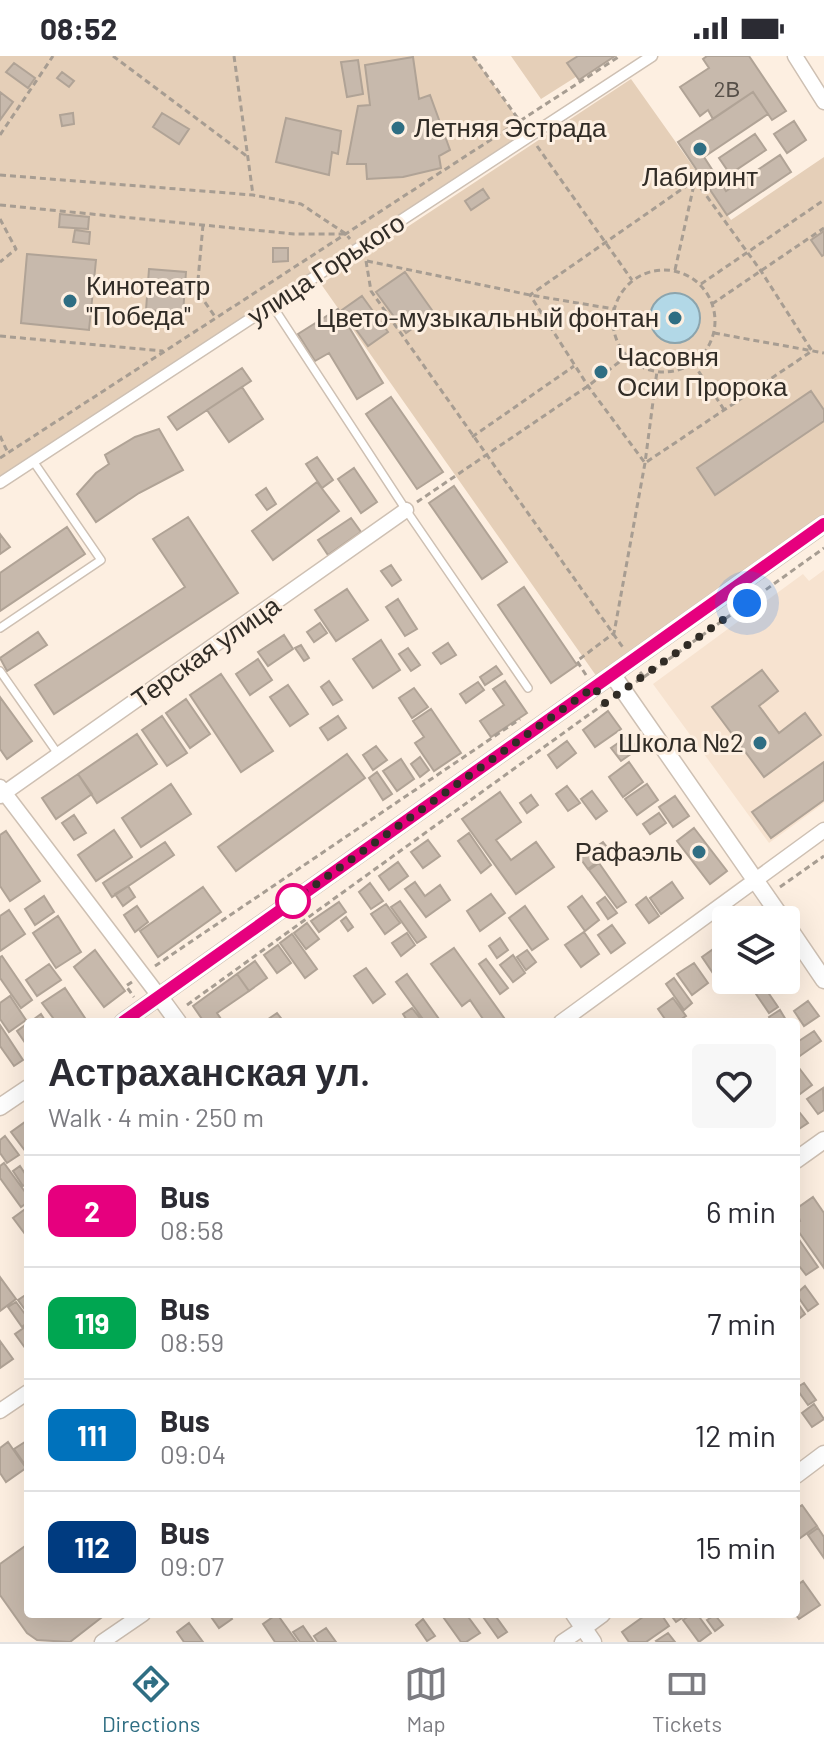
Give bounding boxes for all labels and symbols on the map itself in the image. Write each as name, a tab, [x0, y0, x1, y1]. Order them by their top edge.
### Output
house number: 2В	[714, 75, 740, 101]
place label: Летняя Эстрада	[414, 111, 607, 142]
marker: Летняя Эстрада	[389, 119, 407, 137]
marker: Лабиринт	[691, 140, 709, 158]
place label: Лабиринт	[642, 160, 758, 191]
street label: улица Горького	[241, 205, 410, 330]
place label: Кинотеатр "Победа"	[86, 269, 210, 330]
marker: Кинотеатр "Победа"	[61, 292, 79, 310]
place label: Цвето-музыкальный фонтан	[316, 301, 659, 332]
marker: Цвето-музыкальный фонтан	[666, 309, 684, 327]
place label: Часовня Осии Пророка	[617, 340, 788, 401]
marker: Часовня Осии Пророка	[592, 363, 610, 381]
your location	[727, 583, 767, 623]
street label: Терская улица	[125, 588, 286, 713]
place label: Школа №2	[618, 726, 744, 757]
marker: Школа №2	[751, 734, 769, 752]
place label: Рафаэль	[575, 835, 683, 866]
marker: Рафаэль	[690, 843, 708, 861]
unlabelled marker	[276, 884, 310, 918]

